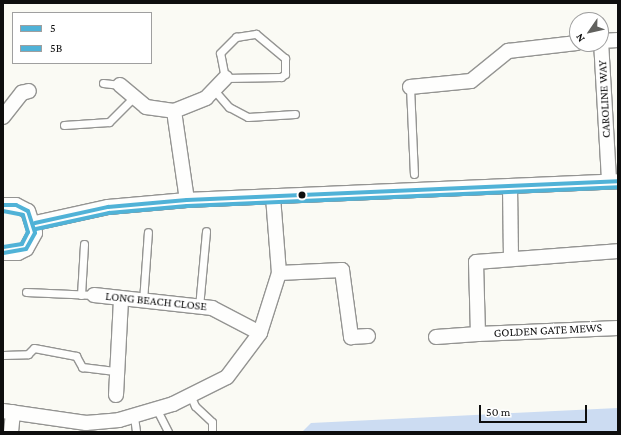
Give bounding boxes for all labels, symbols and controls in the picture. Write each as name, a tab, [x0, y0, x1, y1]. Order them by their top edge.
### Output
legend	[12, 12, 152, 64]
north arrow	[569, 12, 609, 52]
text: 5	[50, 21, 56, 35]
text: N	[573, 32, 587, 45]
text: 5B	[50, 41, 62, 55]
street label: CAROLINE WAY	[596, 60, 614, 138]
unlabelled marker	[297, 190, 307, 200]
street label: LONG BEACH CLOSE	[105, 290, 207, 314]
street label: GOLDEN GATE MEWS	[493, 321, 603, 341]
scale bar	[481, 397, 589, 423]
text: 50 m	[486, 405, 510, 419]

